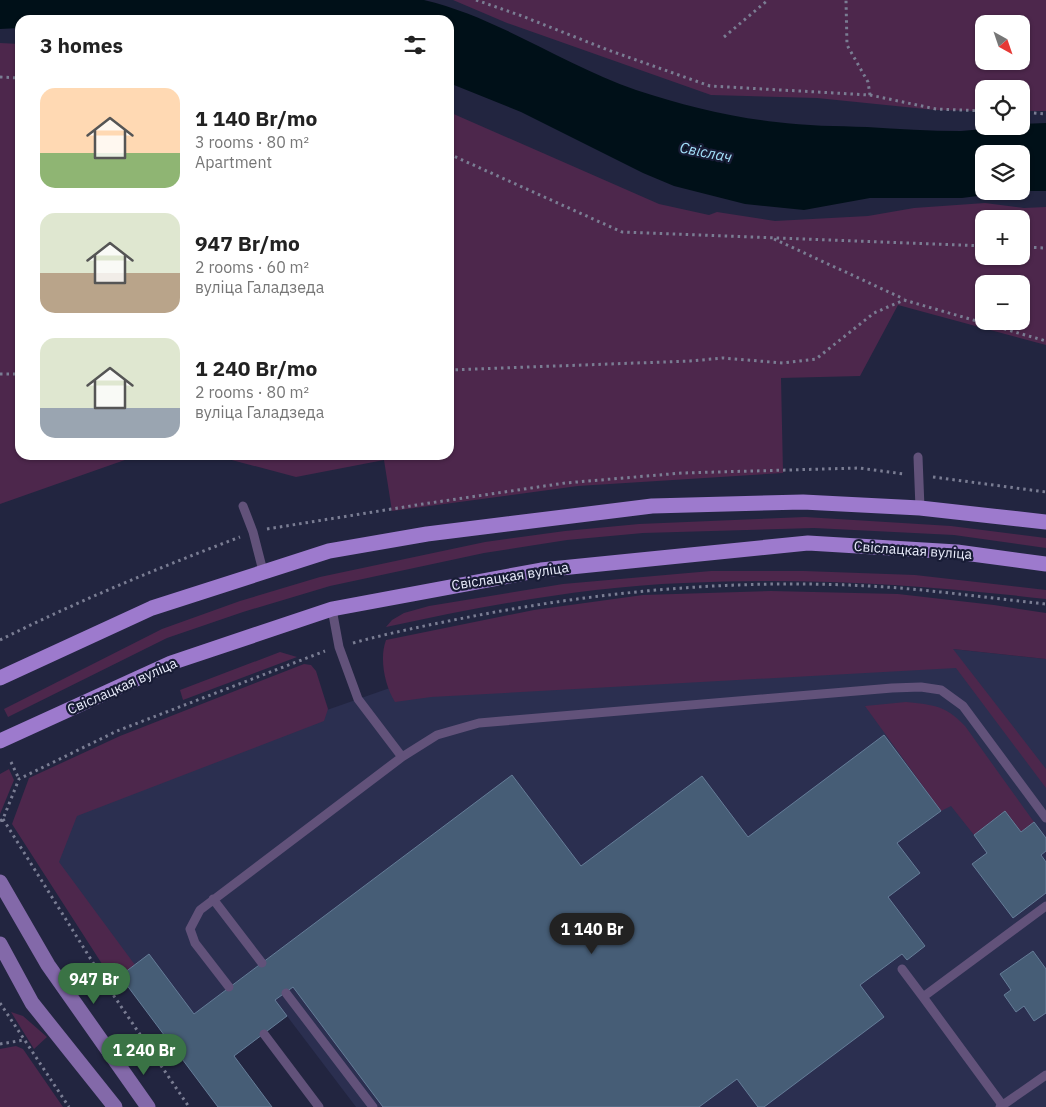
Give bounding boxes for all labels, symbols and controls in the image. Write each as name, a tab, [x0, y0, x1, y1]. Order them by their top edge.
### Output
north arrow	[975, 15, 1030, 70]
map controls	[975, 15, 1030, 330]
text: 3 homes	[40, 31, 123, 59]
icon: filters	[401, 31, 429, 59]
button: locate	[975, 80, 1030, 135]
text: 1 140 Br/mo	[195, 104, 317, 132]
icon: home	[80, 108, 140, 168]
text: 3 rooms · 80 m²	[195, 132, 309, 152]
water label: Свіслач	[678, 138, 734, 166]
button: layers	[975, 145, 1030, 200]
text: Apartment	[195, 152, 272, 172]
button: +	[975, 210, 1030, 265]
text: 947 Br/mo	[195, 229, 300, 257]
icon: home	[80, 233, 140, 293]
text: 2 rooms · 60 m²	[195, 257, 309, 277]
button: −	[975, 275, 1030, 330]
text: вуліца Галадзеда	[195, 277, 324, 297]
text: 1 240 Br/mo	[195, 354, 317, 382]
icon: home	[80, 358, 140, 418]
text: 2 rooms · 80 m²	[195, 382, 309, 402]
text: вуліца Галадзеда	[195, 402, 324, 422]
street label: Свіслацкая вуліца	[853, 537, 973, 563]
street label: Свіслацкая вуліца	[450, 558, 570, 594]
street label: Свіслацкая вуліца	[64, 653, 180, 718]
pin: 1 140 Br	[540, 912, 644, 955]
text: 1 140 Br	[560, 919, 624, 939]
pin: 947 Br	[53, 962, 135, 1005]
text: 947 Br	[69, 969, 119, 989]
pin: 1 240 Br	[92, 1034, 196, 1076]
text: 1 240 Br	[112, 1040, 176, 1060]

